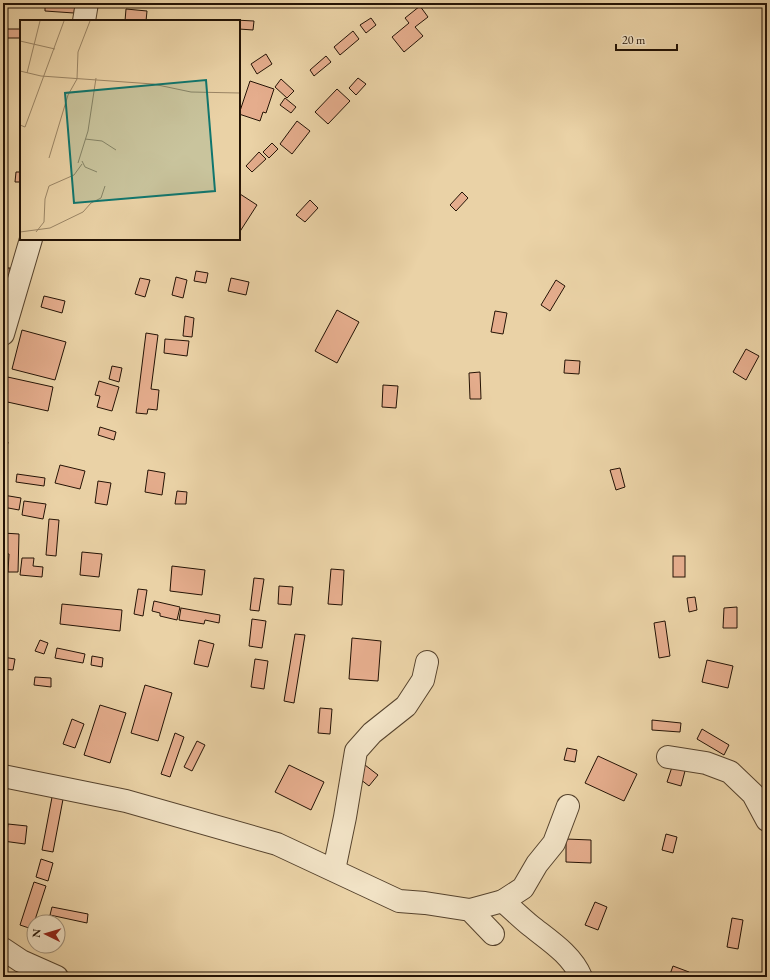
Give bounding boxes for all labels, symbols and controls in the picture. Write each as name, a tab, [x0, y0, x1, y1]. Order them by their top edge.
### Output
inset map	[20, 20, 240, 240]
scale bar	[616, 26, 677, 52]
text: 20 m	[622, 32, 646, 48]
north arrow	[26, 914, 66, 954]
text: N	[29, 928, 43, 938]

